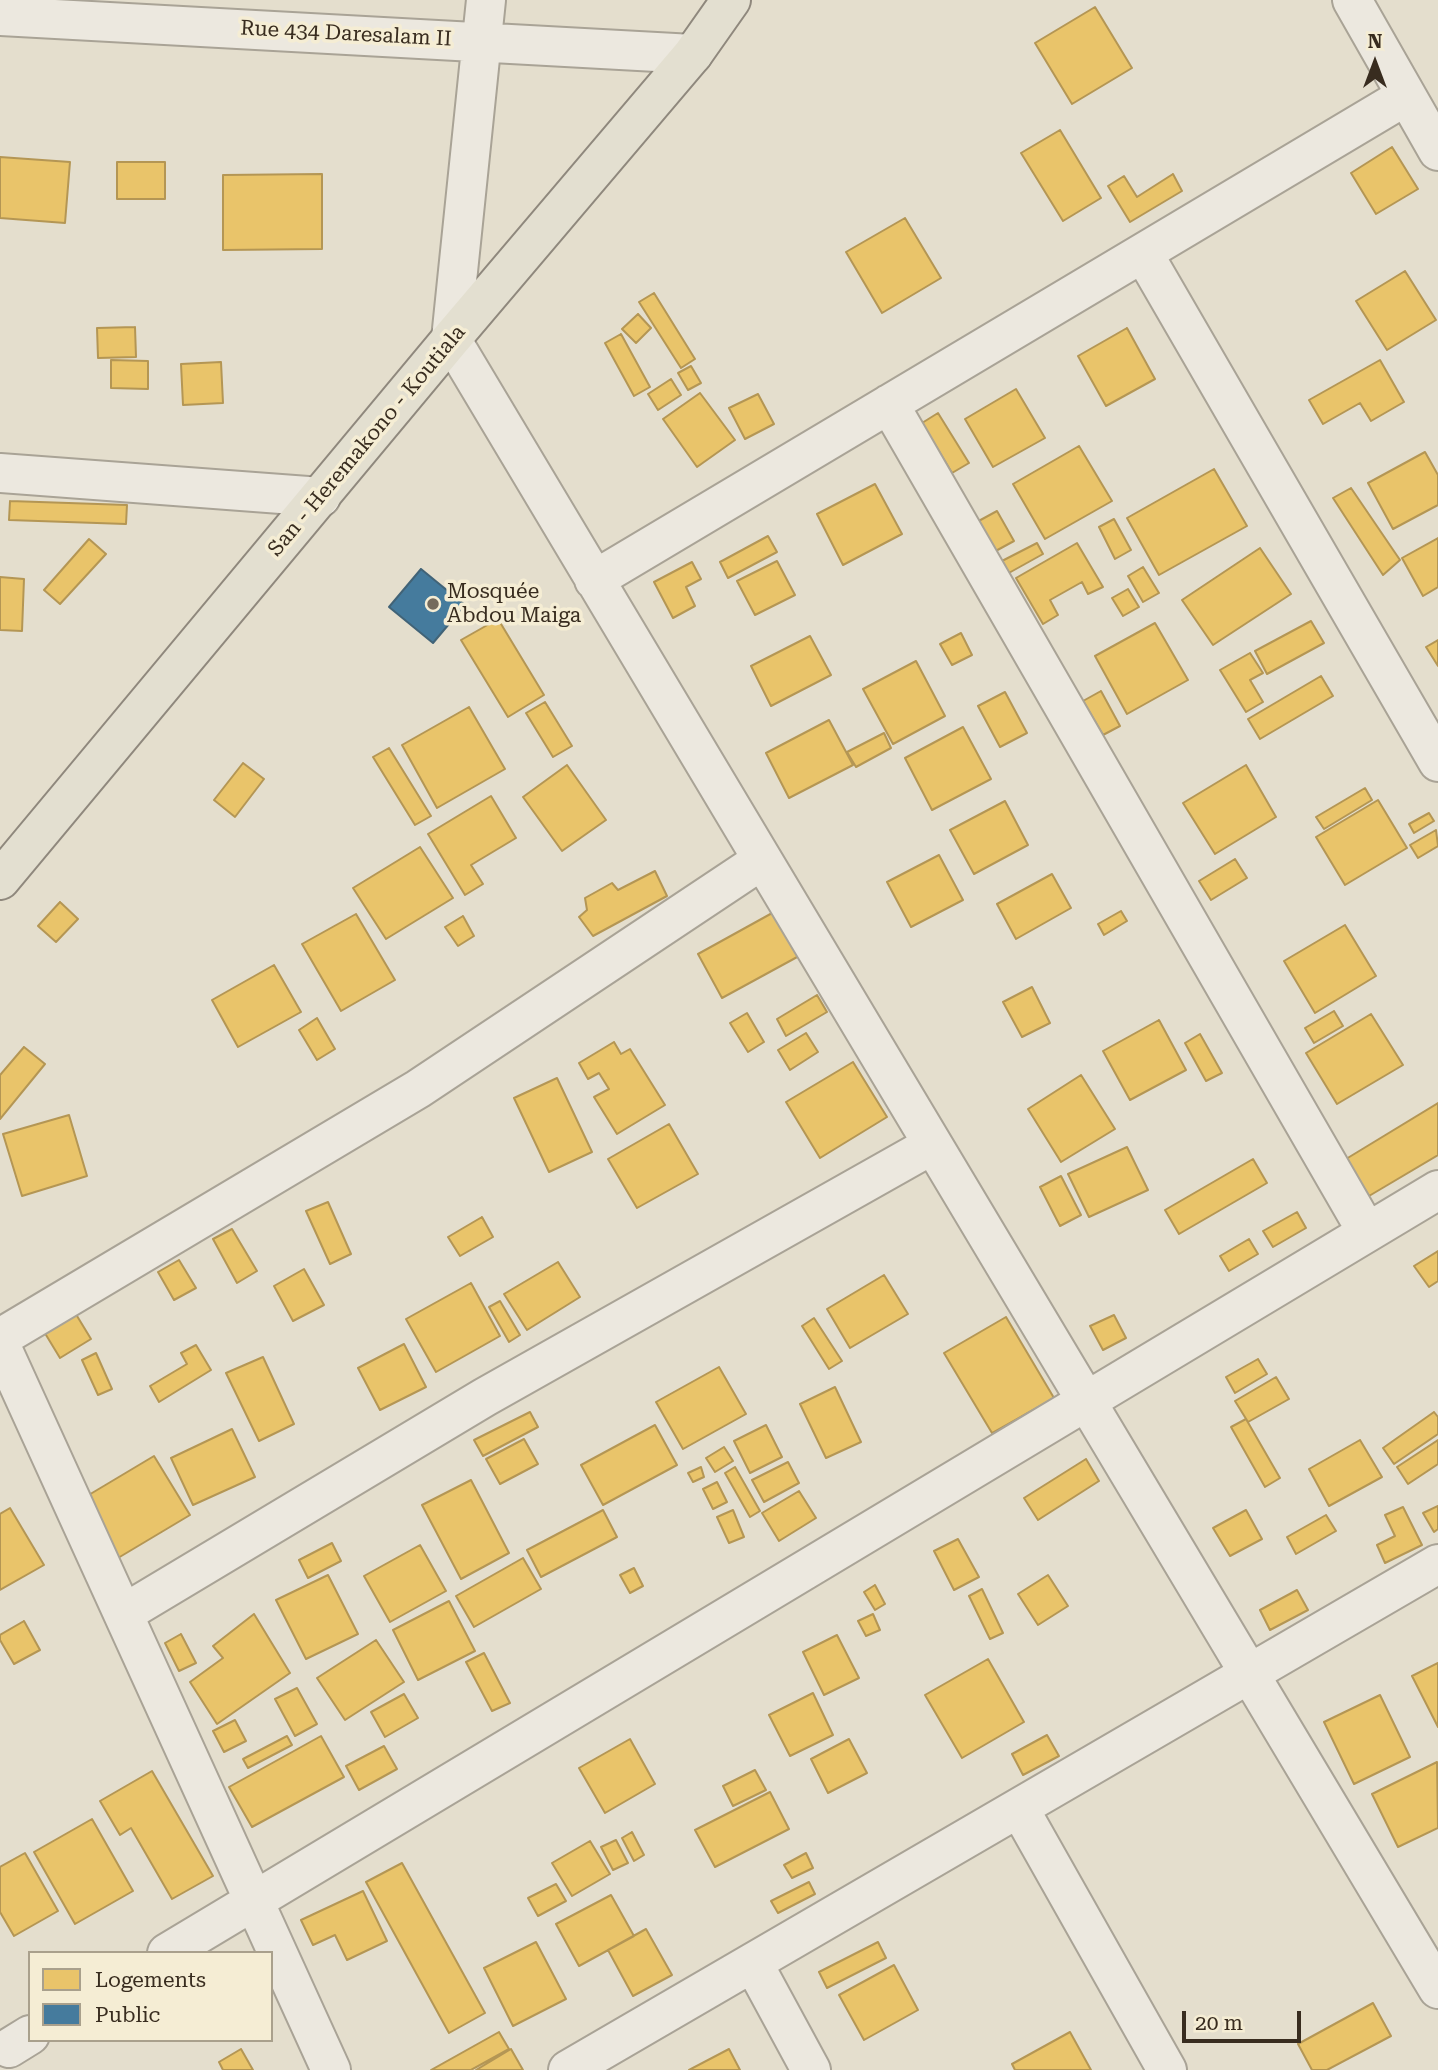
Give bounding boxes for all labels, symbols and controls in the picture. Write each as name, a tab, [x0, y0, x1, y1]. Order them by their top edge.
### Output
street label: Rue 434 Daresalam II	[240, 16, 452, 52]
north arrow	[1340, 28, 1410, 98]
text: N	[1368, 30, 1382, 53]
street label: San - Heremakono - Koutiala	[263, 320, 471, 562]
place label: Mosquée Abdou Maiga	[447, 579, 581, 629]
marker: Mosquée Abdou Maiga	[425, 596, 441, 612]
legend	[28, 1951, 273, 2042]
text: Logements	[95, 1968, 206, 1992]
scale bar	[1186, 1996, 1305, 2040]
text: Public	[95, 2003, 160, 2027]
text: 20 m	[1195, 2011, 1243, 2035]

